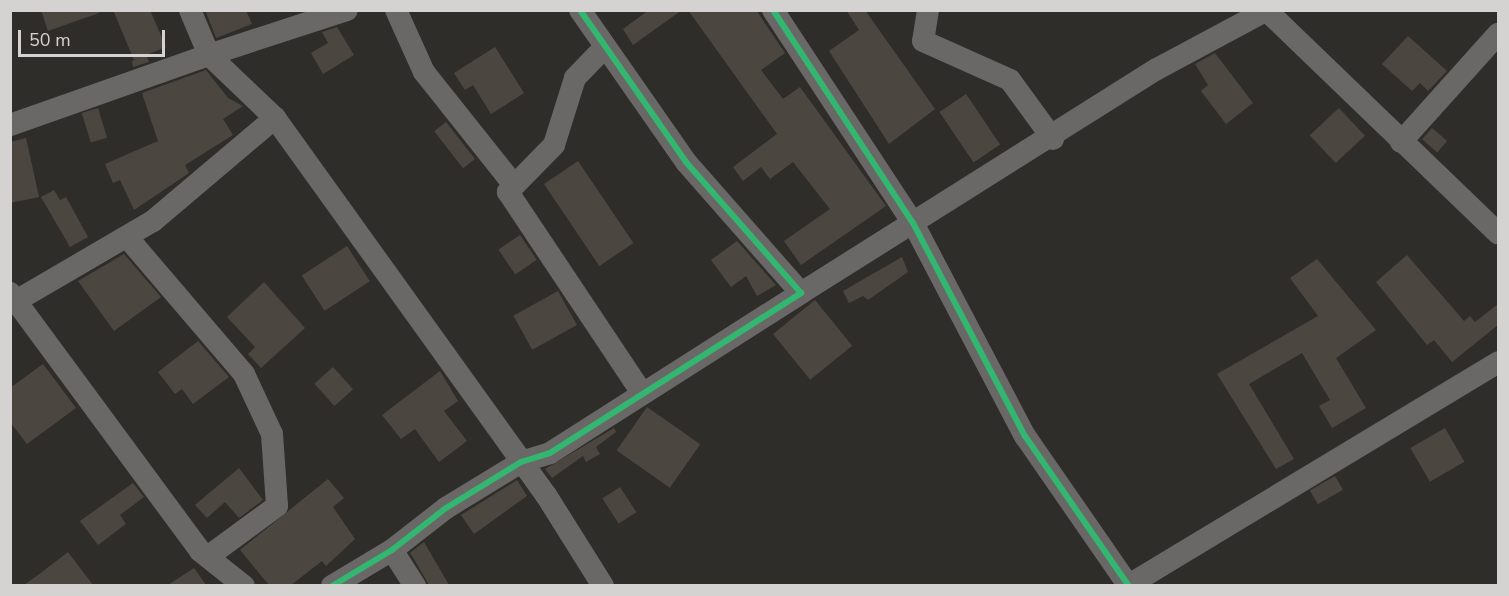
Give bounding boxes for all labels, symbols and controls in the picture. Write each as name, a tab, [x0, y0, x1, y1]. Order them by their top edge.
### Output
scale bar	[21, 18, 168, 56]
text: 50 m	[29, 28, 71, 52]

